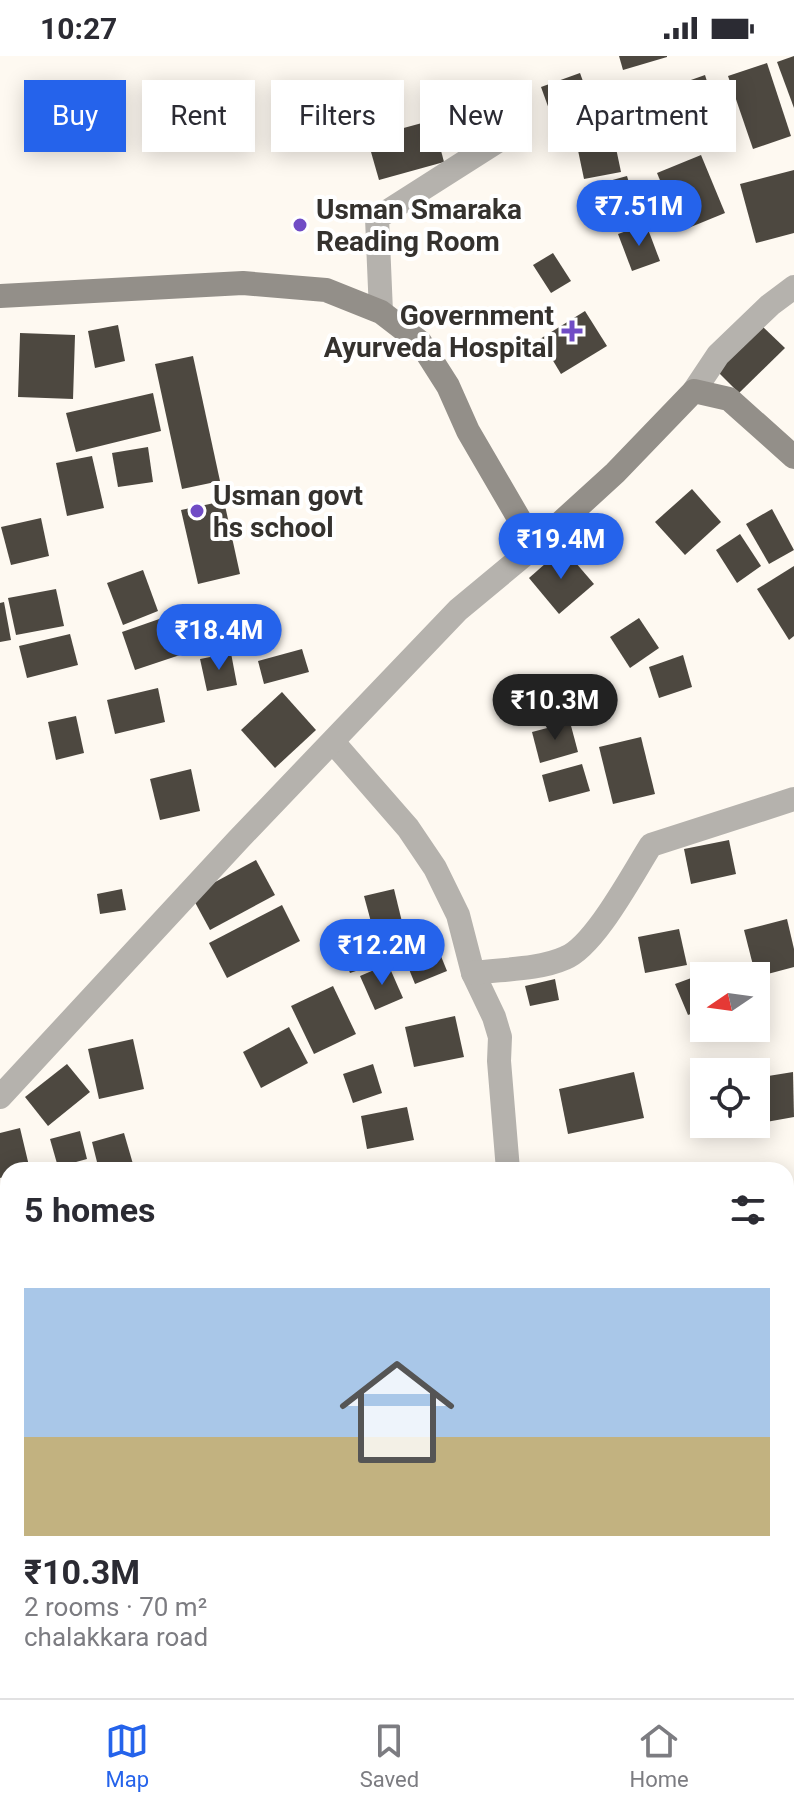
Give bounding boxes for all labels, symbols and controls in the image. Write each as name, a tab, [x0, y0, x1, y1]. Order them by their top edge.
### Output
text: 10:27	[40, 11, 117, 46]
chip: Buy	[24, 80, 126, 152]
chip: Rent	[142, 80, 255, 152]
chip: Filters	[271, 80, 404, 152]
chip: New	[420, 80, 532, 152]
chip: Apartment	[548, 80, 736, 152]
pin: ₹7.51M	[574, 180, 704, 248]
text: ₹7.51M	[595, 191, 683, 221]
place label: Usman Smaraka Reading Room	[316, 193, 522, 258]
marker: Usman Smaraka Reading Room	[291, 216, 309, 234]
place label: Government Ayurveda Hospital	[324, 299, 554, 364]
marker: Government Ayurveda Hospital	[561, 320, 583, 342]
place label: Usman govt hs school	[213, 479, 363, 544]
marker: Usman govt hs school	[188, 502, 206, 520]
pin: ₹19.4M	[496, 513, 626, 581]
text: ₹19.4M	[517, 524, 605, 554]
pin: ₹18.4M	[154, 604, 284, 672]
text: ₹18.4M	[175, 615, 263, 645]
pin: ₹10.3M	[490, 674, 620, 742]
text: ₹10.3M	[511, 685, 599, 715]
pin: ₹12.2M	[317, 919, 447, 987]
text: ₹12.2M	[338, 930, 426, 960]
north arrow	[690, 962, 770, 1042]
map controls	[690, 962, 770, 1138]
button: locate	[690, 1058, 770, 1138]
icon: filters	[726, 1188, 770, 1232]
text: 5 homes	[24, 1190, 155, 1230]
icon: home	[325, 1340, 469, 1484]
text: ₹10.3M	[24, 1552, 140, 1592]
text: 2 rooms · 70 m²	[24, 1592, 207, 1622]
text: chalakkara road	[24, 1622, 208, 1652]
tab: Map	[105, 1719, 149, 1792]
tab: Saved	[360, 1719, 419, 1792]
tab: Home	[630, 1719, 689, 1792]

